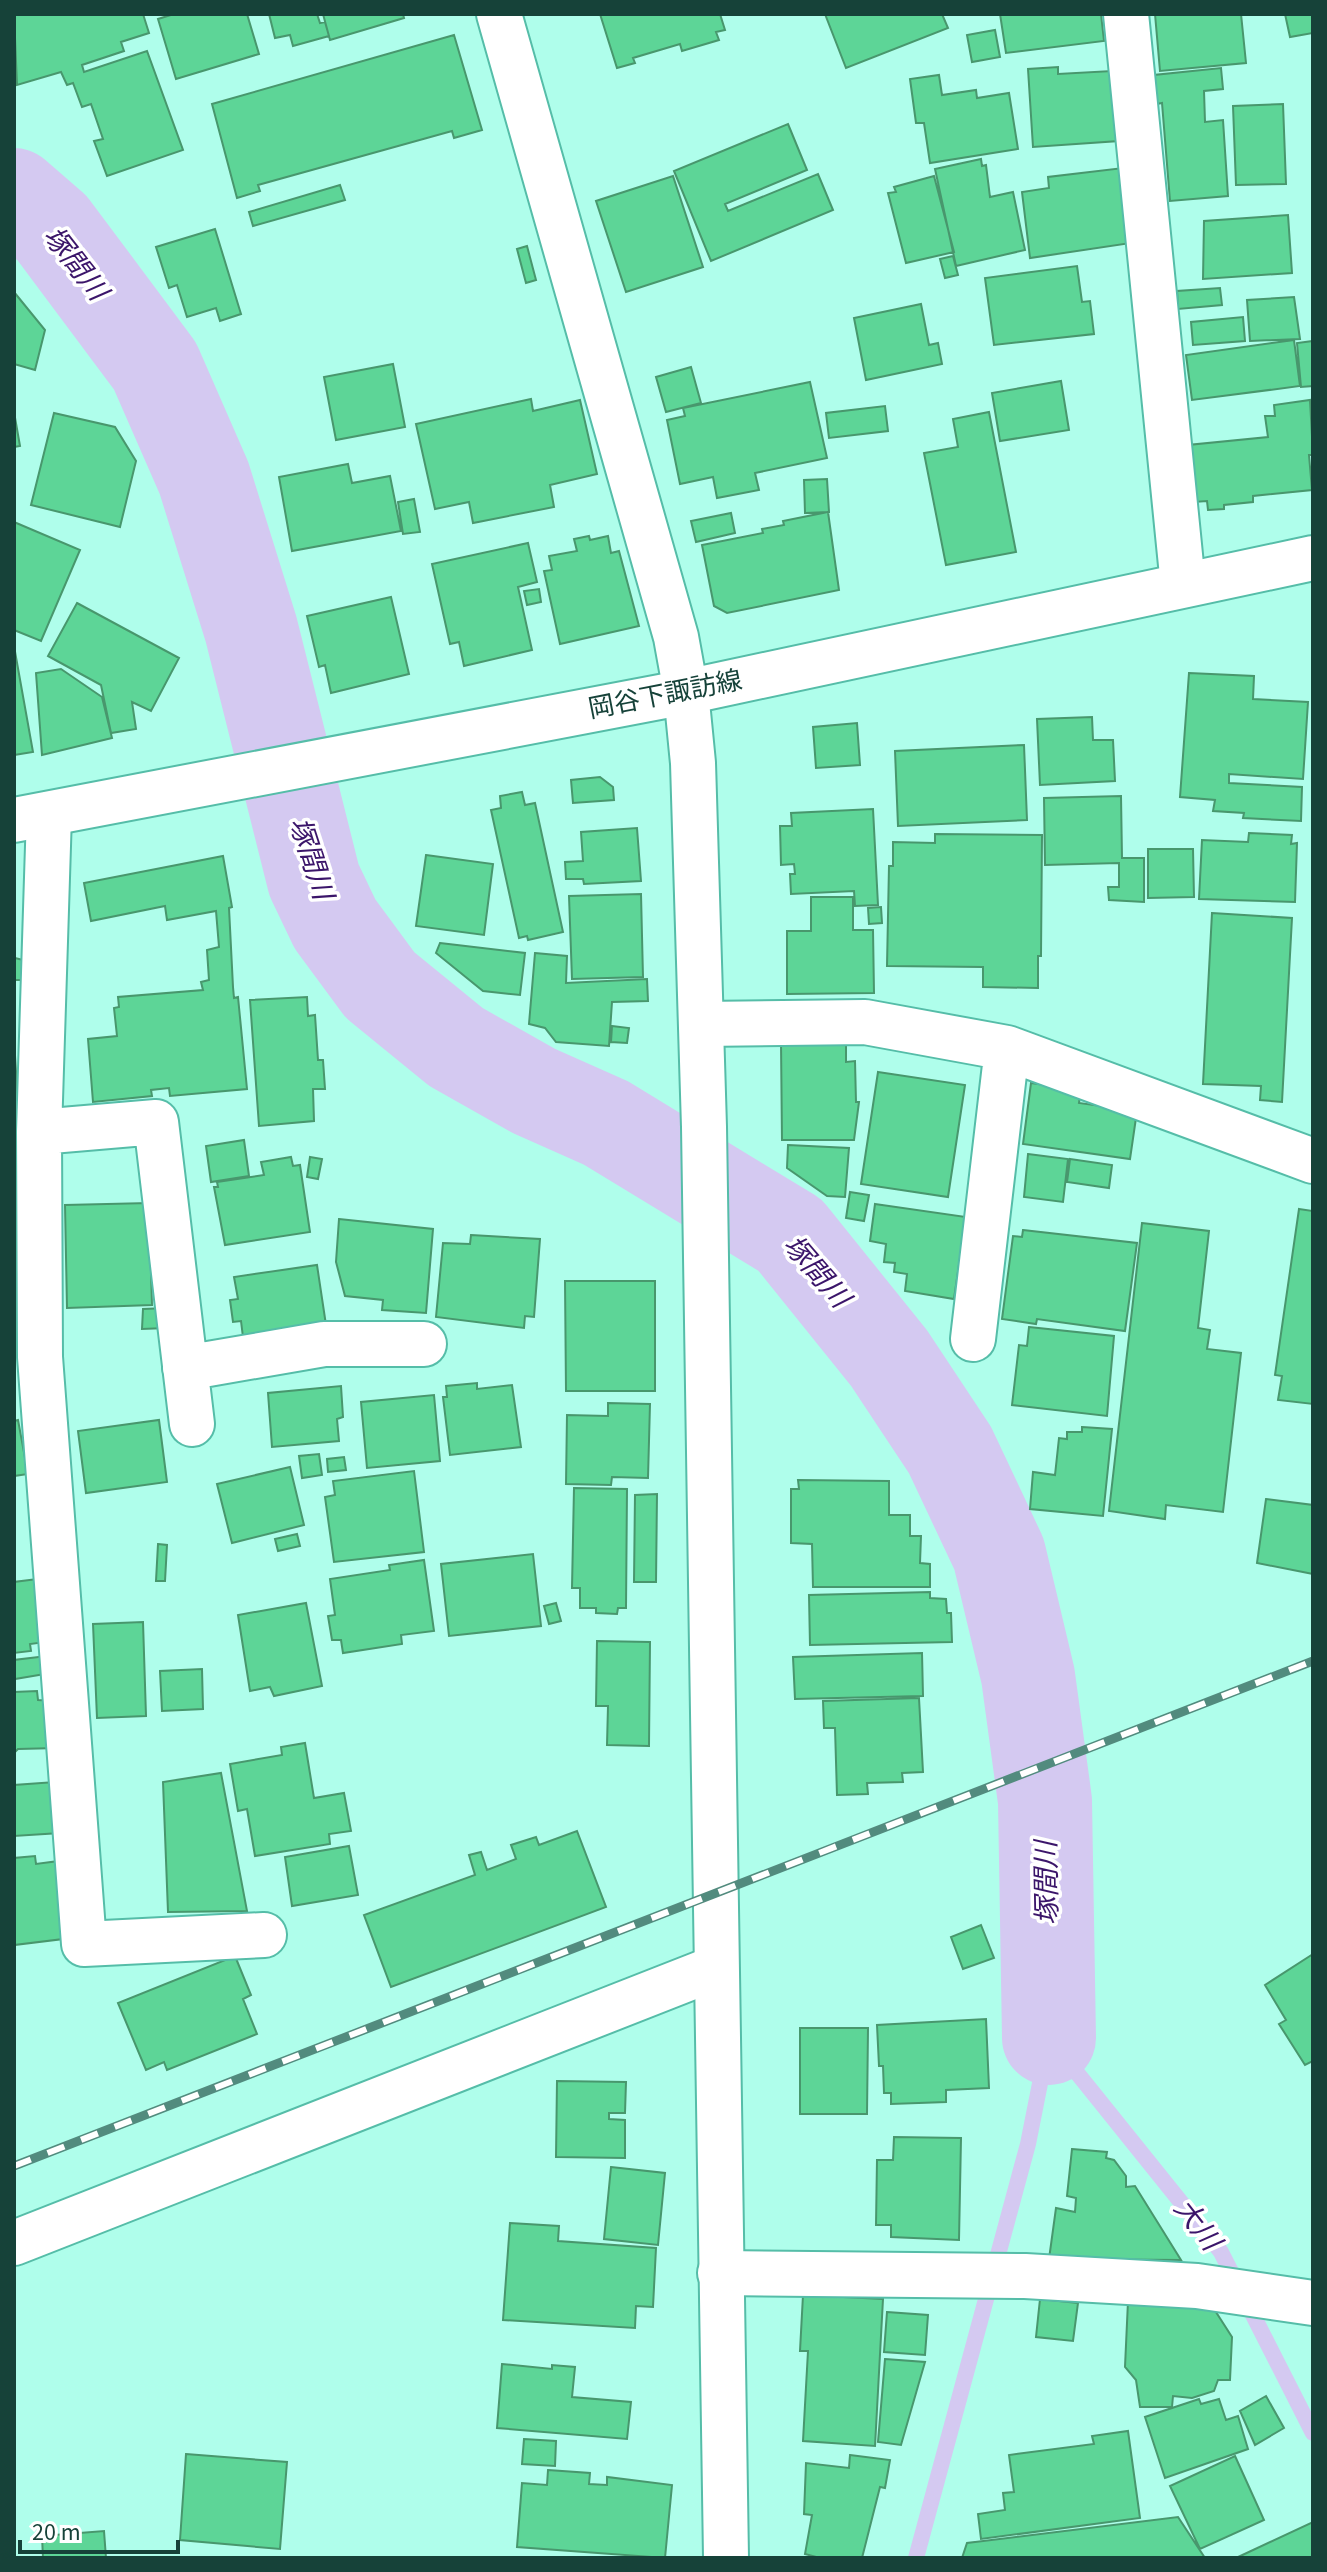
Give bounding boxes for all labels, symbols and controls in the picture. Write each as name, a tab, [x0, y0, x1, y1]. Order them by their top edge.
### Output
water label: 塚間川	[34, 218, 119, 311]
street label: 岡谷下諏訪線	[585, 661, 745, 728]
water label: 塚間川	[279, 812, 344, 907]
water label: 塚間川	[774, 1227, 861, 1319]
water label: 塚間川	[1026, 1838, 1068, 1925]
water label: 大川	[1164, 2190, 1232, 2261]
scale bar	[20, 2504, 178, 2554]
text: 20 m	[32, 2515, 81, 2550]

